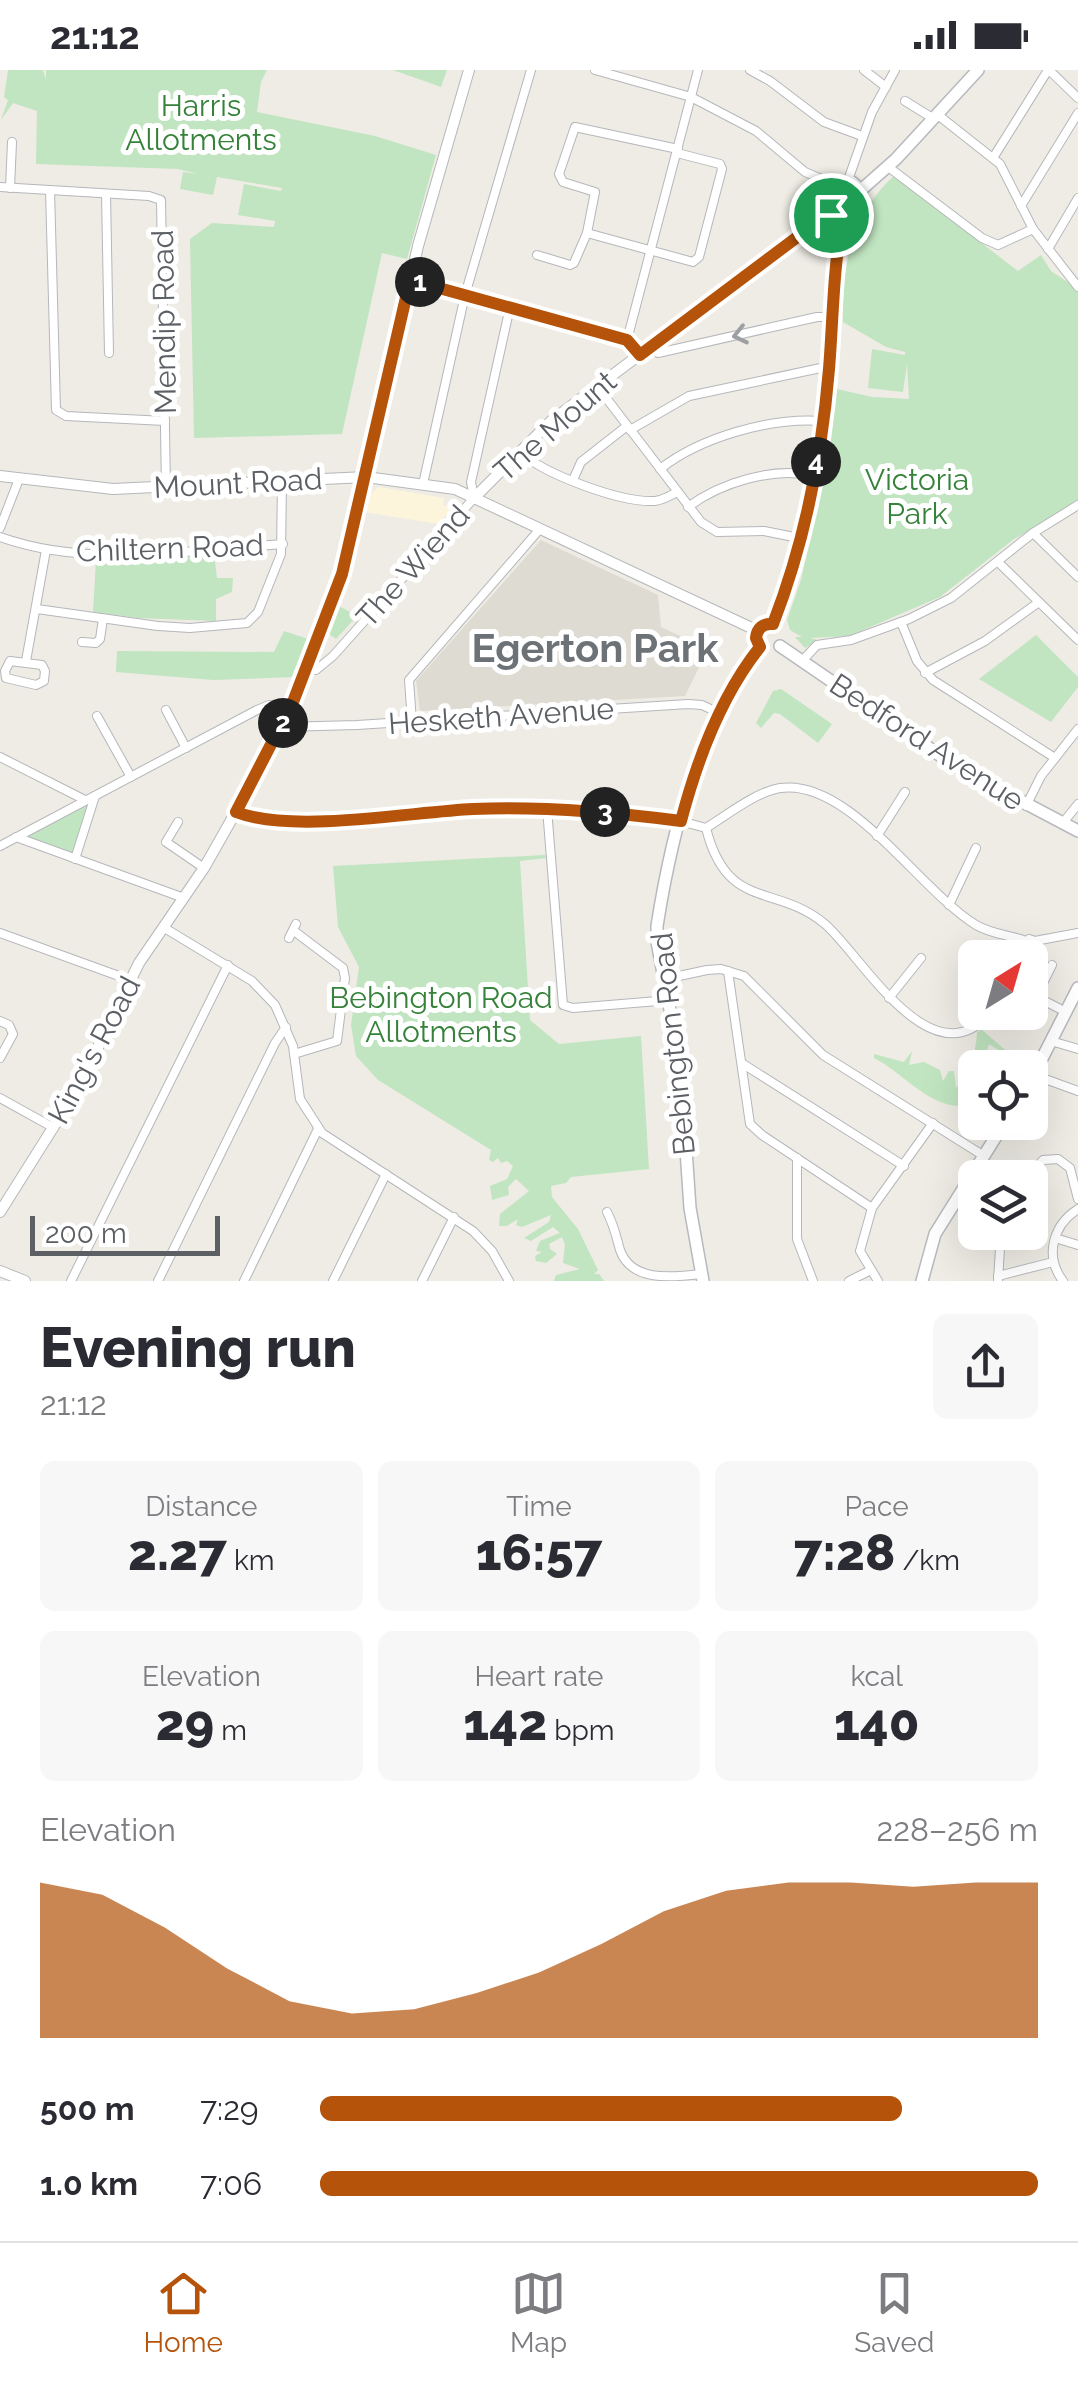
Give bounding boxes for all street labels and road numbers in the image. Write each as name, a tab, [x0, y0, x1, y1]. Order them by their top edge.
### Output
street label: Mendip Road	[145, 229, 183, 415]
street label: The Mount	[487, 364, 623, 488]
street label: Mount Road	[153, 461, 323, 505]
street label: The Wiend	[349, 498, 477, 634]
street label: Chiltern Road	[76, 527, 264, 569]
street label: Bedford Avenue	[823, 666, 1031, 818]
street label: Hesketh Avenue	[387, 691, 615, 741]
street label: Bebington Road	[644, 931, 702, 1157]
street label: King's Road	[41, 970, 147, 1130]

